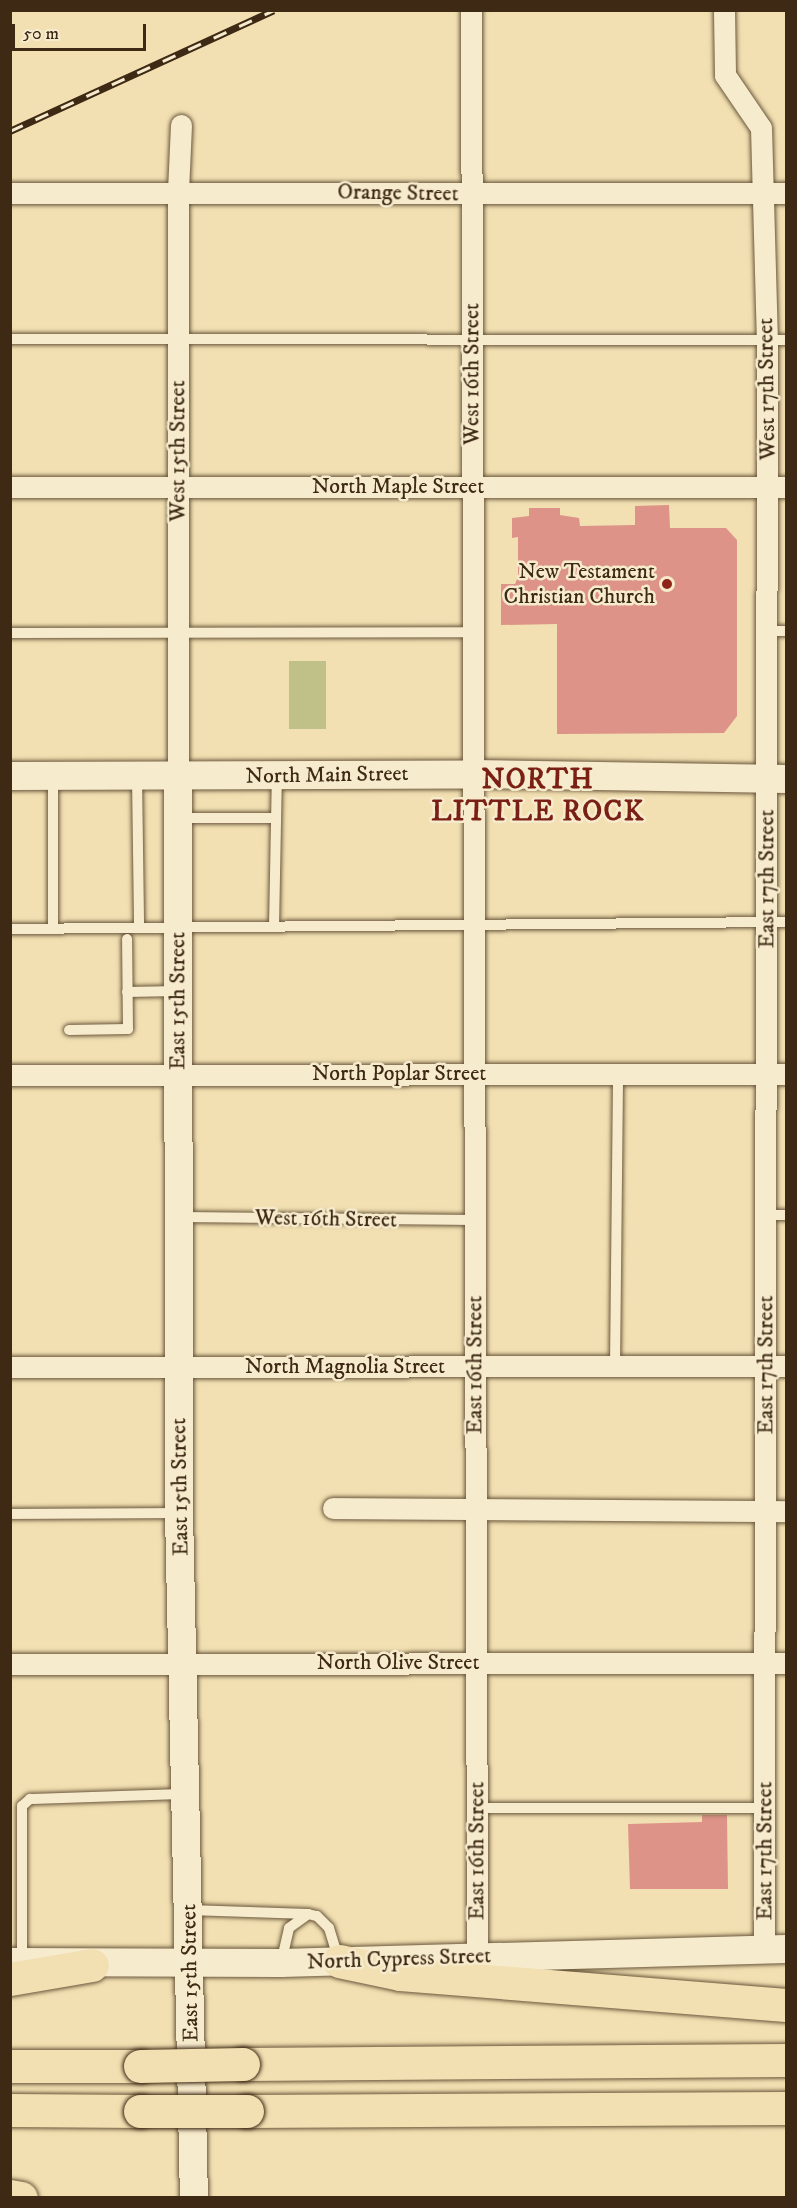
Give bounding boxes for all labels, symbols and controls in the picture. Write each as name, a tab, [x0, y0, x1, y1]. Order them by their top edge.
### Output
scale bar	[15, 12, 148, 50]
text: 50 m	[23, 23, 59, 45]
street label: Orange Street	[337, 179, 459, 207]
street label: West 16th Street	[459, 303, 485, 445]
street label: West 17th Street	[753, 318, 781, 460]
street label: West 15th Street	[165, 380, 191, 522]
street label: North Maple Street	[312, 474, 484, 500]
place label: New Testament Christian Church	[504, 558, 655, 610]
marker: New Testament Christian Church	[660, 577, 674, 591]
street label: North Main Street	[245, 760, 409, 790]
district label: NORTH LITTLE ROCK	[431, 763, 645, 829]
street label: East 17th Street	[754, 809, 780, 949]
street label: East 15th Street	[165, 932, 191, 1070]
street label: North Poplar Street	[312, 1061, 486, 1087]
street label: West 16th Street	[255, 1205, 397, 1233]
street label: East 17th Street	[753, 1295, 779, 1435]
street label: East 16th Street	[462, 1296, 488, 1434]
street label: North Magnolia Street	[245, 1354, 445, 1380]
street label: East 15th Street	[166, 1418, 194, 1556]
street label: North Olive Street	[317, 1650, 479, 1676]
street label: East 17th Street	[752, 1781, 778, 1921]
street label: East 16th Street	[464, 1782, 490, 1920]
street label: East 15th Street	[176, 1904, 204, 2042]
street label: North Cypress Street	[306, 1943, 492, 1975]

